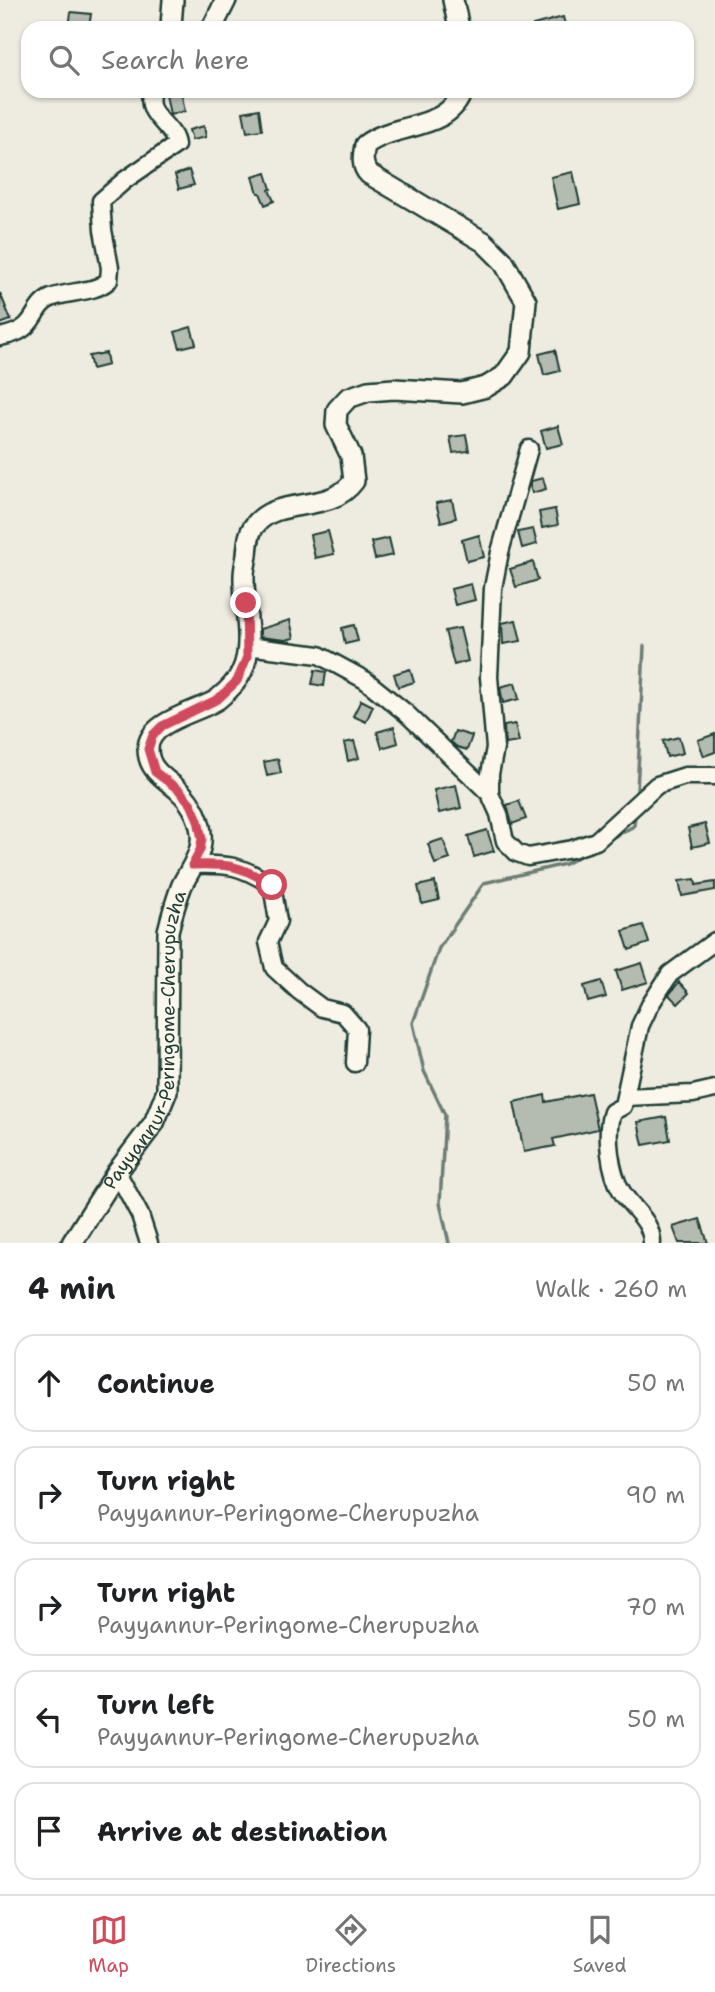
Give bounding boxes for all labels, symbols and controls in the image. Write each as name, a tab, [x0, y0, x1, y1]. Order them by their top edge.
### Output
search box	[21, 21, 694, 98]
icon: search	[45, 41, 83, 79]
text: Search here	[101, 42, 250, 77]
route end	[230, 587, 261, 618]
route start	[256, 869, 287, 900]
street label: Payyannur-Peringome-Cherupuzha	[97, 887, 192, 1194]
text: 4 min	[28, 1268, 115, 1309]
text: Walk · 260 m	[535, 1274, 687, 1304]
icon: ahead	[30, 1364, 68, 1402]
text: Continue	[97, 1366, 215, 1401]
text: 50 m	[627, 1368, 685, 1398]
text: Turn right	[97, 1463, 235, 1498]
icon: right	[30, 1476, 68, 1514]
text: 90 m	[625, 1480, 685, 1510]
text: Payyannur-Peringome-Cherupuzha	[97, 1498, 479, 1528]
text: Turn right	[97, 1575, 235, 1610]
icon: right	[30, 1588, 68, 1626]
text: 70 m	[626, 1592, 685, 1622]
text: Payyannur-Peringome-Cherupuzha	[97, 1610, 479, 1640]
text: Turn left	[97, 1687, 214, 1722]
icon: left	[30, 1700, 68, 1738]
text: 50 m	[627, 1704, 685, 1734]
text: Payyannur-Peringome-Cherupuzha	[97, 1722, 479, 1752]
icon: arrive	[30, 1812, 68, 1850]
text: Arrive at destination	[97, 1814, 387, 1849]
tab: Map	[88, 1911, 129, 1978]
tab: Directions	[306, 1911, 396, 1978]
tab: Saved	[573, 1911, 627, 1978]

